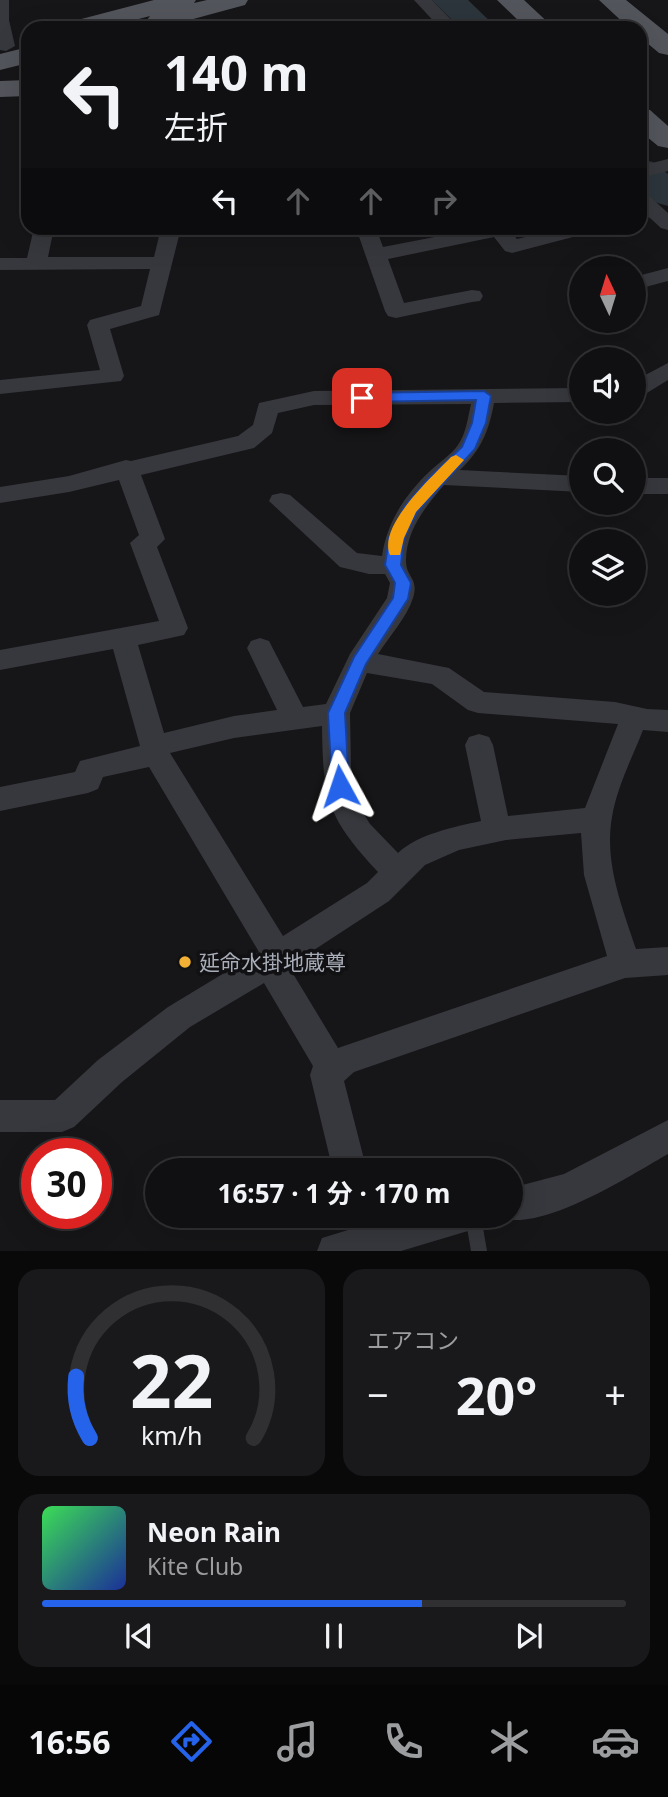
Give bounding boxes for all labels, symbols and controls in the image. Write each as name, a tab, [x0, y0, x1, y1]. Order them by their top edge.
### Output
text: 140 m	[164, 39, 309, 105]
icon: left	[49, 49, 140, 140]
text: 左折	[164, 105, 228, 148]
icon: left	[206, 182, 244, 220]
icon: ahead	[279, 182, 317, 220]
icon: ahead	[352, 182, 390, 220]
icon: right	[425, 182, 463, 220]
north arrow	[569, 256, 646, 332]
map controls	[569, 256, 646, 606]
button: sound	[569, 347, 646, 424]
pin	[332, 368, 392, 428]
icon: arrive	[343, 379, 381, 417]
button: search	[569, 438, 646, 515]
button: layers	[569, 529, 646, 606]
position arrow	[303, 749, 377, 823]
place label: 延命水掛地蔵尊	[199, 948, 346, 976]
marker: 延命水掛地蔵尊	[177, 954, 193, 970]
speed limit sign: 30	[21, 1138, 112, 1229]
text: 16:57 · 1 分 · 170 m	[218, 1175, 450, 1211]
text: エアコン	[367, 1324, 459, 1356]
text: 22	[130, 1331, 213, 1430]
text: 20°	[456, 1359, 537, 1430]
text: −	[367, 1368, 389, 1420]
text: +	[604, 1368, 626, 1420]
text: km/h	[141, 1418, 202, 1452]
text: Neon Rain	[147, 1514, 281, 1550]
text: Kite Club	[147, 1550, 243, 1582]
icon: previous	[120, 1617, 158, 1655]
icon: pause	[315, 1617, 353, 1655]
icon: next	[510, 1617, 548, 1655]
icon: directions	[167, 1717, 216, 1766]
icon: music	[273, 1717, 322, 1766]
icon: phone	[379, 1717, 428, 1766]
icon: climate	[485, 1717, 534, 1766]
icon: car	[591, 1717, 640, 1766]
text: 16:56	[28, 1720, 111, 1763]

